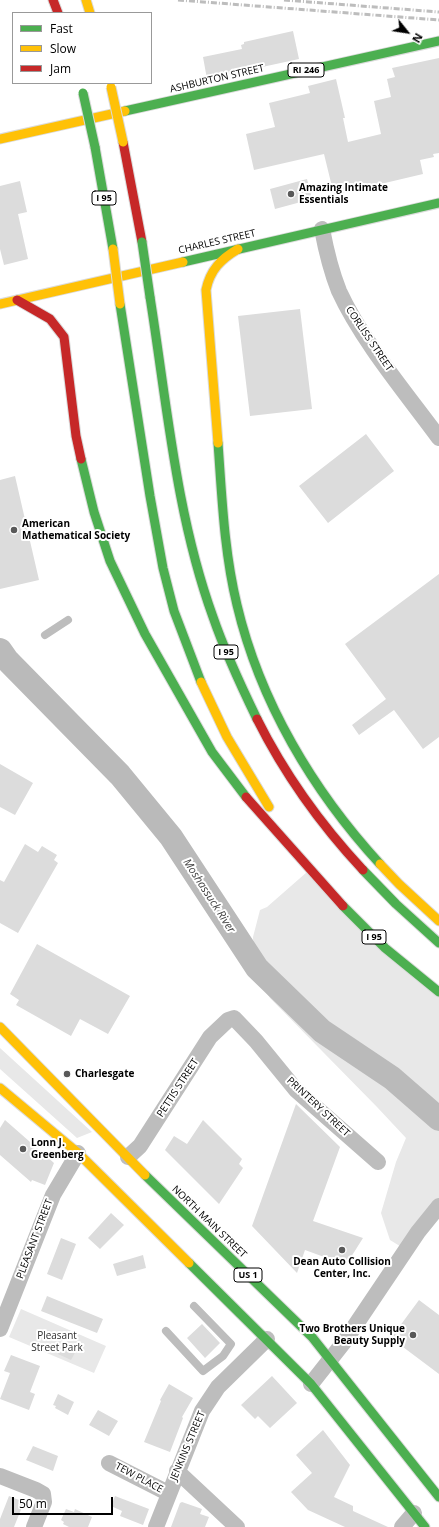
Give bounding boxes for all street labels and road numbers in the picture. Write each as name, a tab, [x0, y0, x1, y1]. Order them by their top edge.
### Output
street label: ASHBURTON STREET	[169, 62, 265, 96]
road number: RI 246	[288, 63, 324, 77]
road number: I 95	[92, 191, 116, 205]
street label: CHARLES STREET	[177, 227, 257, 257]
street label: CORLISS STREET	[343, 304, 395, 374]
road number: I 95	[214, 645, 238, 659]
road number: I 95	[362, 930, 386, 944]
street label: PETTIS STREET	[155, 1057, 201, 1119]
street label: PRINTERY STREET	[284, 1075, 352, 1139]
street label: NORTH MAIN STREET	[169, 1183, 249, 1261]
street label: PLEASANT STREET	[14, 1197, 56, 1281]
road number: US 1	[234, 1268, 262, 1282]
street label: JENKINS STREET	[168, 1410, 208, 1482]
street label: TEW PLACE	[113, 1460, 165, 1496]

